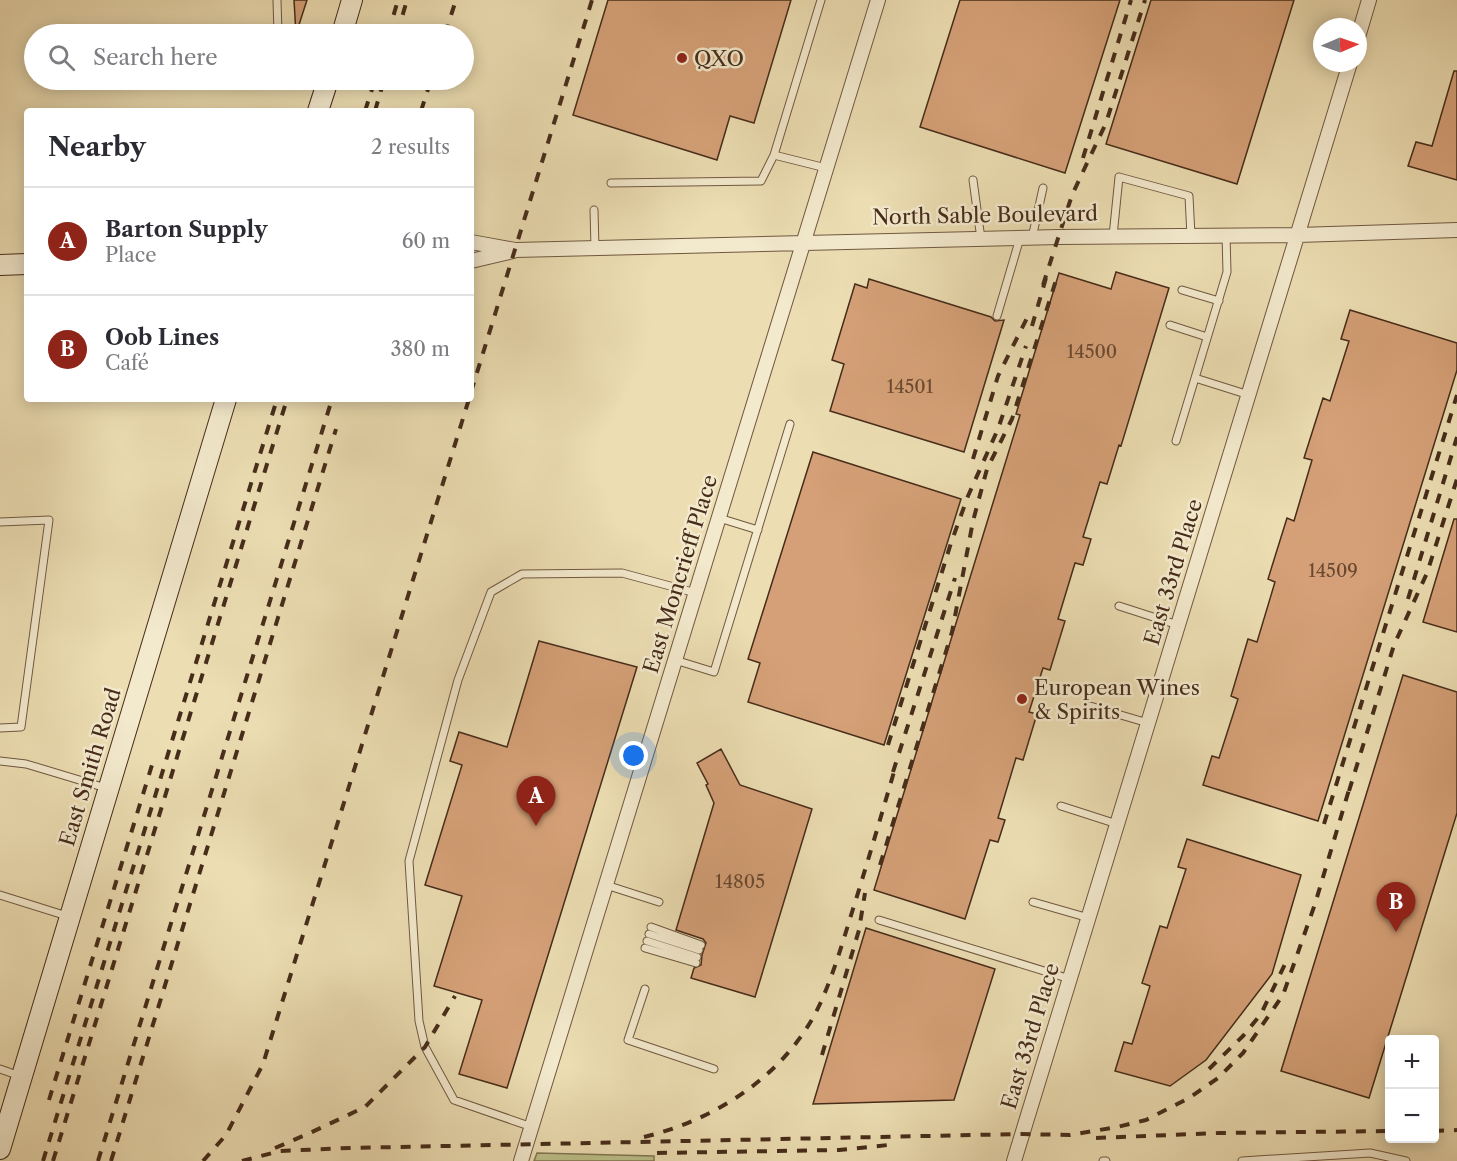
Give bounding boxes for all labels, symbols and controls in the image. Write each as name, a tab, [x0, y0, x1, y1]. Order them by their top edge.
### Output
north arrow	[1313, 18, 1367, 72]
search box	[24, 24, 474, 90]
icon: search	[45, 41, 78, 74]
text: Search here	[93, 44, 218, 71]
place label: QXO	[694, 46, 744, 71]
marker: QXO	[675, 51, 689, 65]
text: Nearby	[48, 131, 146, 163]
text: 2 results	[371, 135, 450, 159]
street label: North Sable Boulevard	[872, 201, 1098, 229]
text: Barton Supply	[105, 216, 268, 243]
text: A	[60, 229, 75, 253]
text: 60 m	[402, 229, 450, 253]
text: Place	[105, 243, 156, 267]
text: Oob Lines	[105, 324, 219, 351]
text: B	[60, 337, 75, 361]
text: 380 m	[391, 337, 450, 361]
house number: 14500	[1067, 341, 1117, 363]
text: Café	[105, 351, 149, 375]
house number: 14501	[887, 376, 934, 398]
street label: East Moncrieff Place	[638, 472, 722, 676]
street label: East 33rd Place	[1139, 496, 1207, 648]
house number: 14509	[1308, 560, 1358, 582]
place label: European Wines & Spirits	[1034, 675, 1200, 724]
street label: East Smith Road	[54, 685, 126, 849]
marker: European Wines & Spirits	[1015, 692, 1029, 706]
your location	[619, 741, 648, 770]
pin: A	[516, 776, 556, 826]
house number: 14805	[715, 871, 765, 893]
pin: B	[1376, 882, 1416, 932]
street label: East 33rd Place	[996, 960, 1064, 1112]
map controls	[1385, 1035, 1439, 1143]
button: +	[1385, 1035, 1439, 1089]
button: −	[1385, 1089, 1439, 1143]

